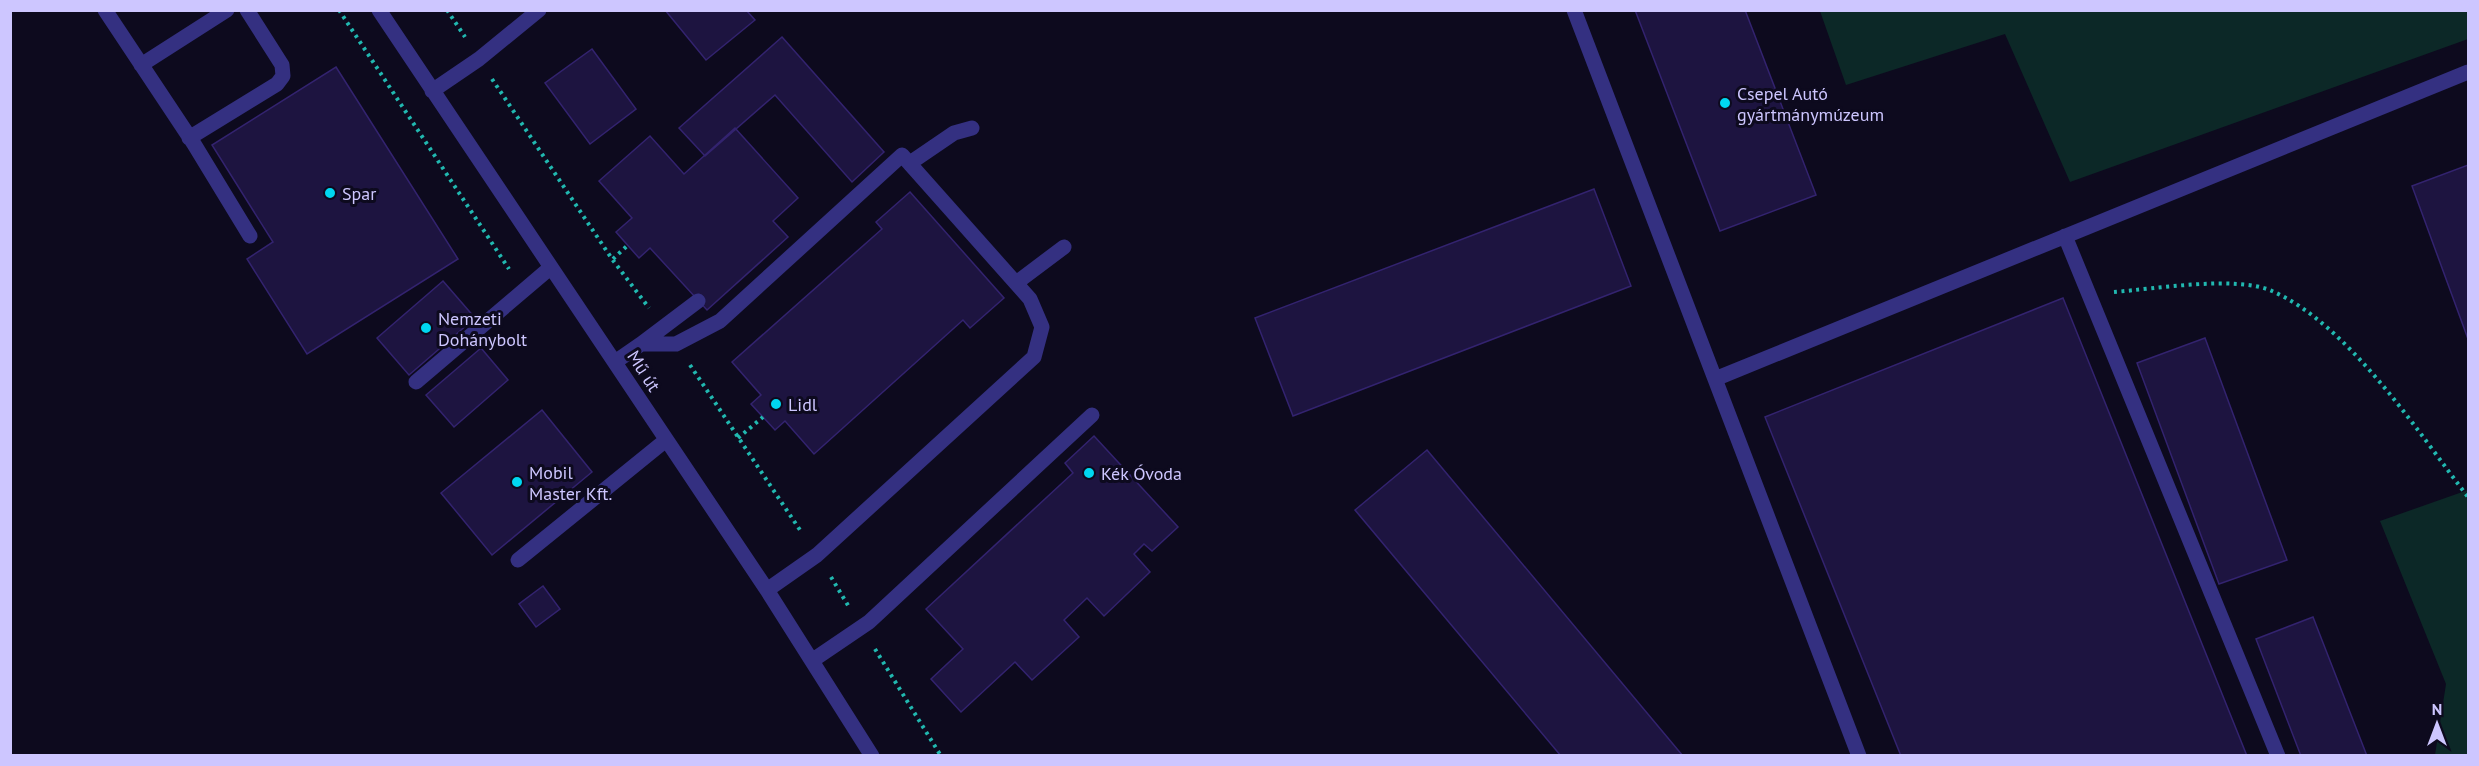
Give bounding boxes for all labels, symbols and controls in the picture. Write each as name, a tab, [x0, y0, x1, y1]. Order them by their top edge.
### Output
place label: Csepel Autó gyártmánymúzeum	[1737, 82, 1884, 126]
marker: Csepel Autó gyártmánymúzeum	[1718, 96, 1732, 110]
place label: Spar	[342, 182, 376, 205]
marker: Spar	[323, 186, 337, 200]
place label: Nemzeti Dohánybolt	[438, 307, 527, 351]
marker: Nemzeti Dohánybolt	[419, 321, 433, 335]
street label: Mű út	[622, 346, 666, 396]
place label: Lidl	[788, 393, 818, 416]
marker: Lidl	[769, 397, 783, 411]
place label: Mobil Master Kft.	[529, 461, 612, 505]
place label: Kék Óvoda	[1101, 462, 1182, 485]
marker: Kék Óvoda	[1082, 466, 1096, 480]
marker: Mobil Master Kft.	[510, 475, 524, 489]
north arrow	[2407, 694, 2467, 754]
text: N	[2432, 699, 2442, 719]

